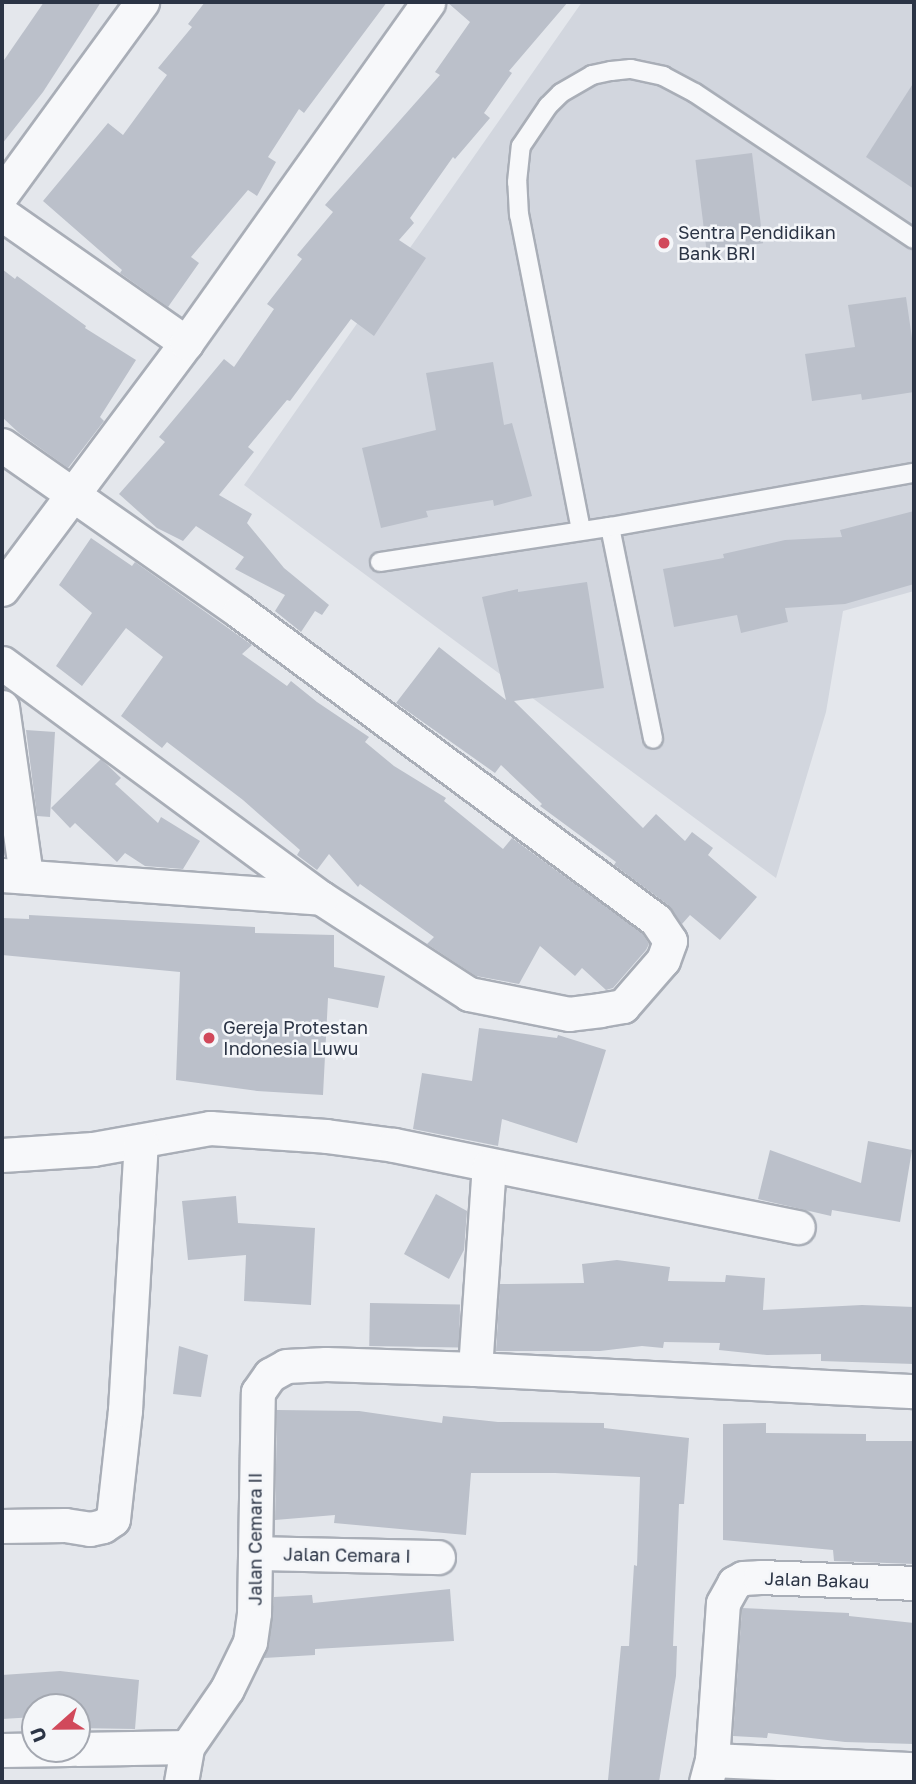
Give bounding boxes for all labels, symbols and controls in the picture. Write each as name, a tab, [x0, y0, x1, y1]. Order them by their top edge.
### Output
place label: Sentra Pendidikan Bank BRI	[678, 222, 836, 264]
marker: Sentra Pendidikan Bank BRI	[656, 235, 672, 251]
place label: Gereja Protestan Indonesia Luwu	[223, 1017, 368, 1060]
marker: Gereja Protestan Indonesia Luwu	[201, 1030, 217, 1046]
street label: Jalan Cemara II	[244, 1472, 266, 1606]
street label: Jalan Cemara I	[283, 1543, 411, 1567]
street label: Jalan Bakau	[764, 1567, 870, 1593]
north arrow	[21, 1693, 91, 1763]
text: U	[25, 1724, 51, 1746]

